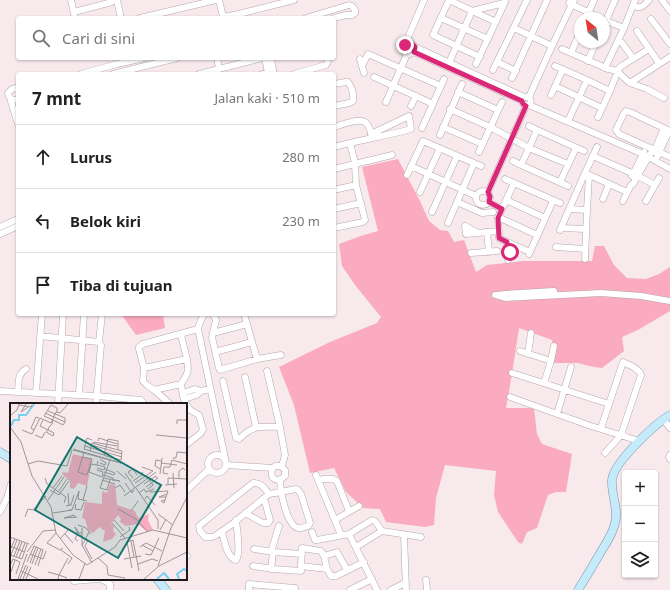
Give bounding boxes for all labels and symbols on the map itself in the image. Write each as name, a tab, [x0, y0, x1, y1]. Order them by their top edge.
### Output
north arrow	[574, 12, 610, 48]
route end	[396, 36, 414, 54]
route start	[501, 243, 519, 261]
inset map	[10, 403, 187, 580]

